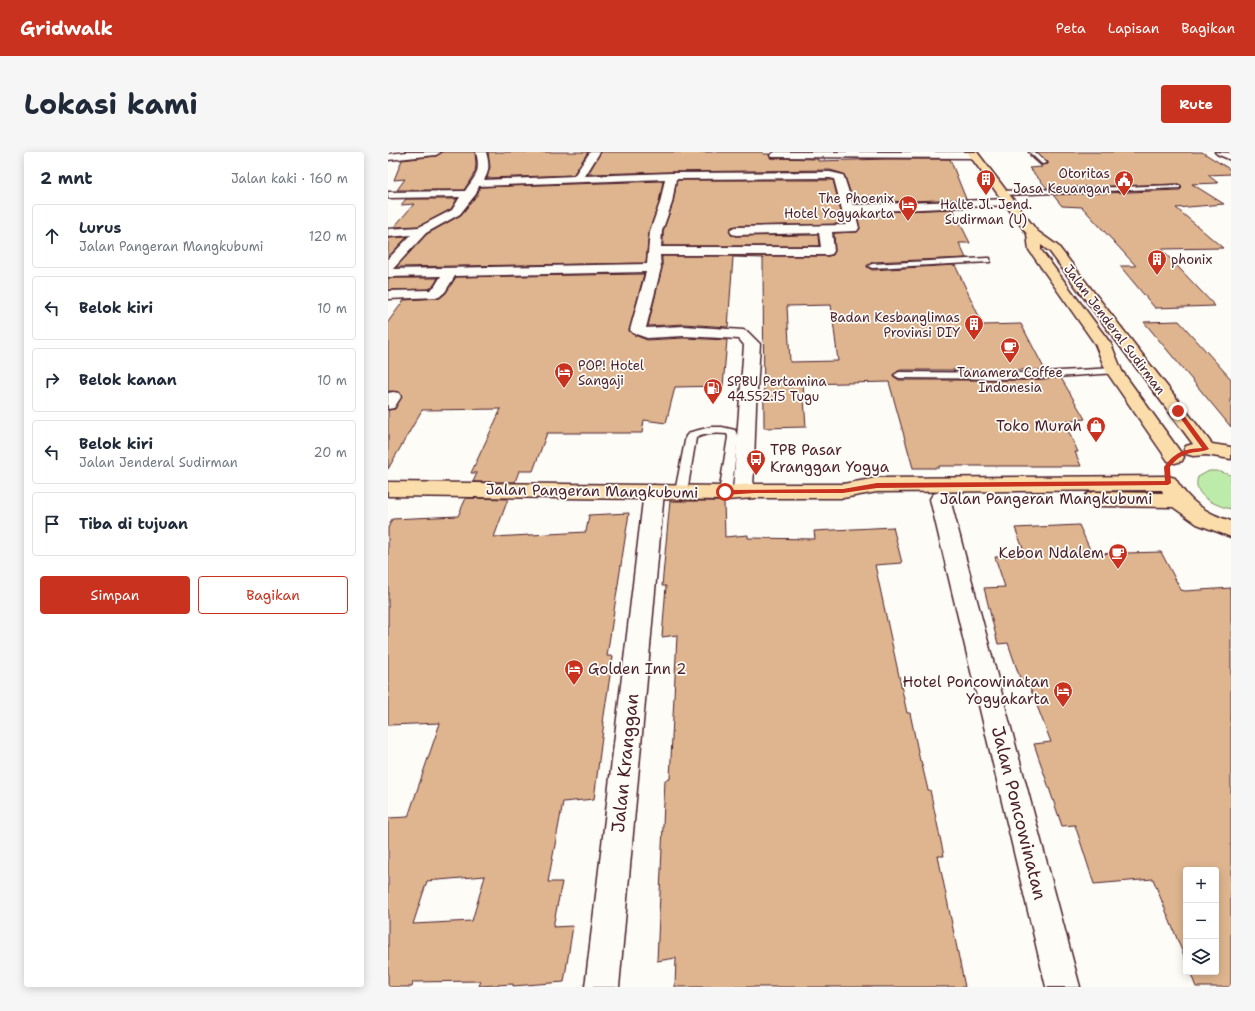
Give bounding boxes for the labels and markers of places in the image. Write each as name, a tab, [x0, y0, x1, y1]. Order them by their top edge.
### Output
place label: Otoritas Jasa Keuangan	[1013, 165, 1110, 197]
building icon: Halte Jl. Jend. Sudirman (U)	[975, 168, 997, 196]
public building icon: Otoritas Jasa Keuangan	[1113, 169, 1135, 197]
place label: The Phoenix Hotel Yogyakarta	[784, 190, 894, 222]
hotel icon: The Phoenix Hotel Yogyakarta	[897, 194, 919, 222]
place label: Halte Jl. Jend. Sudirman (U)	[940, 196, 1032, 228]
building icon: phonix	[1146, 248, 1168, 276]
place label: phonix	[1171, 251, 1213, 268]
place label: Badan Kesbanglimas Provinsi DIY	[830, 309, 960, 341]
building icon: Badan Kesbanglimas Provinsi DIY	[963, 313, 985, 341]
cafe icon: Tanamera Coffee Indonesia	[999, 336, 1021, 364]
place label: POP! Hotel Sangaji	[578, 357, 644, 389]
hotel icon: POP! Hotel Sangaji	[553, 361, 575, 389]
place label: Tanamera Coffee Indonesia	[957, 364, 1063, 396]
place label: SPBU Pertamina 44.552.15 Tugu	[727, 373, 827, 405]
fuel station icon: SPBU Pertamina 44.552.15 Tugu	[702, 377, 724, 405]
shop icon: Toko Murah	[1085, 415, 1107, 443]
place label: Toko Murah	[996, 416, 1082, 436]
place label: TPB Pasar Kranggan Yogya	[770, 440, 890, 477]
bus stop icon: TPB Pasar Kranggan Yogya	[745, 448, 767, 476]
cafe icon: Kebon Ndalem	[1107, 542, 1129, 570]
place label: Kebon Ndalem	[999, 543, 1104, 563]
hotel icon: Golden Inn 2	[563, 658, 585, 686]
place label: Golden Inn 2	[588, 659, 687, 679]
place label: Hotel Poncowinatan Yogyakarta	[903, 672, 1050, 709]
hotel icon: Hotel Poncowinatan Yogyakarta	[1052, 680, 1074, 708]

